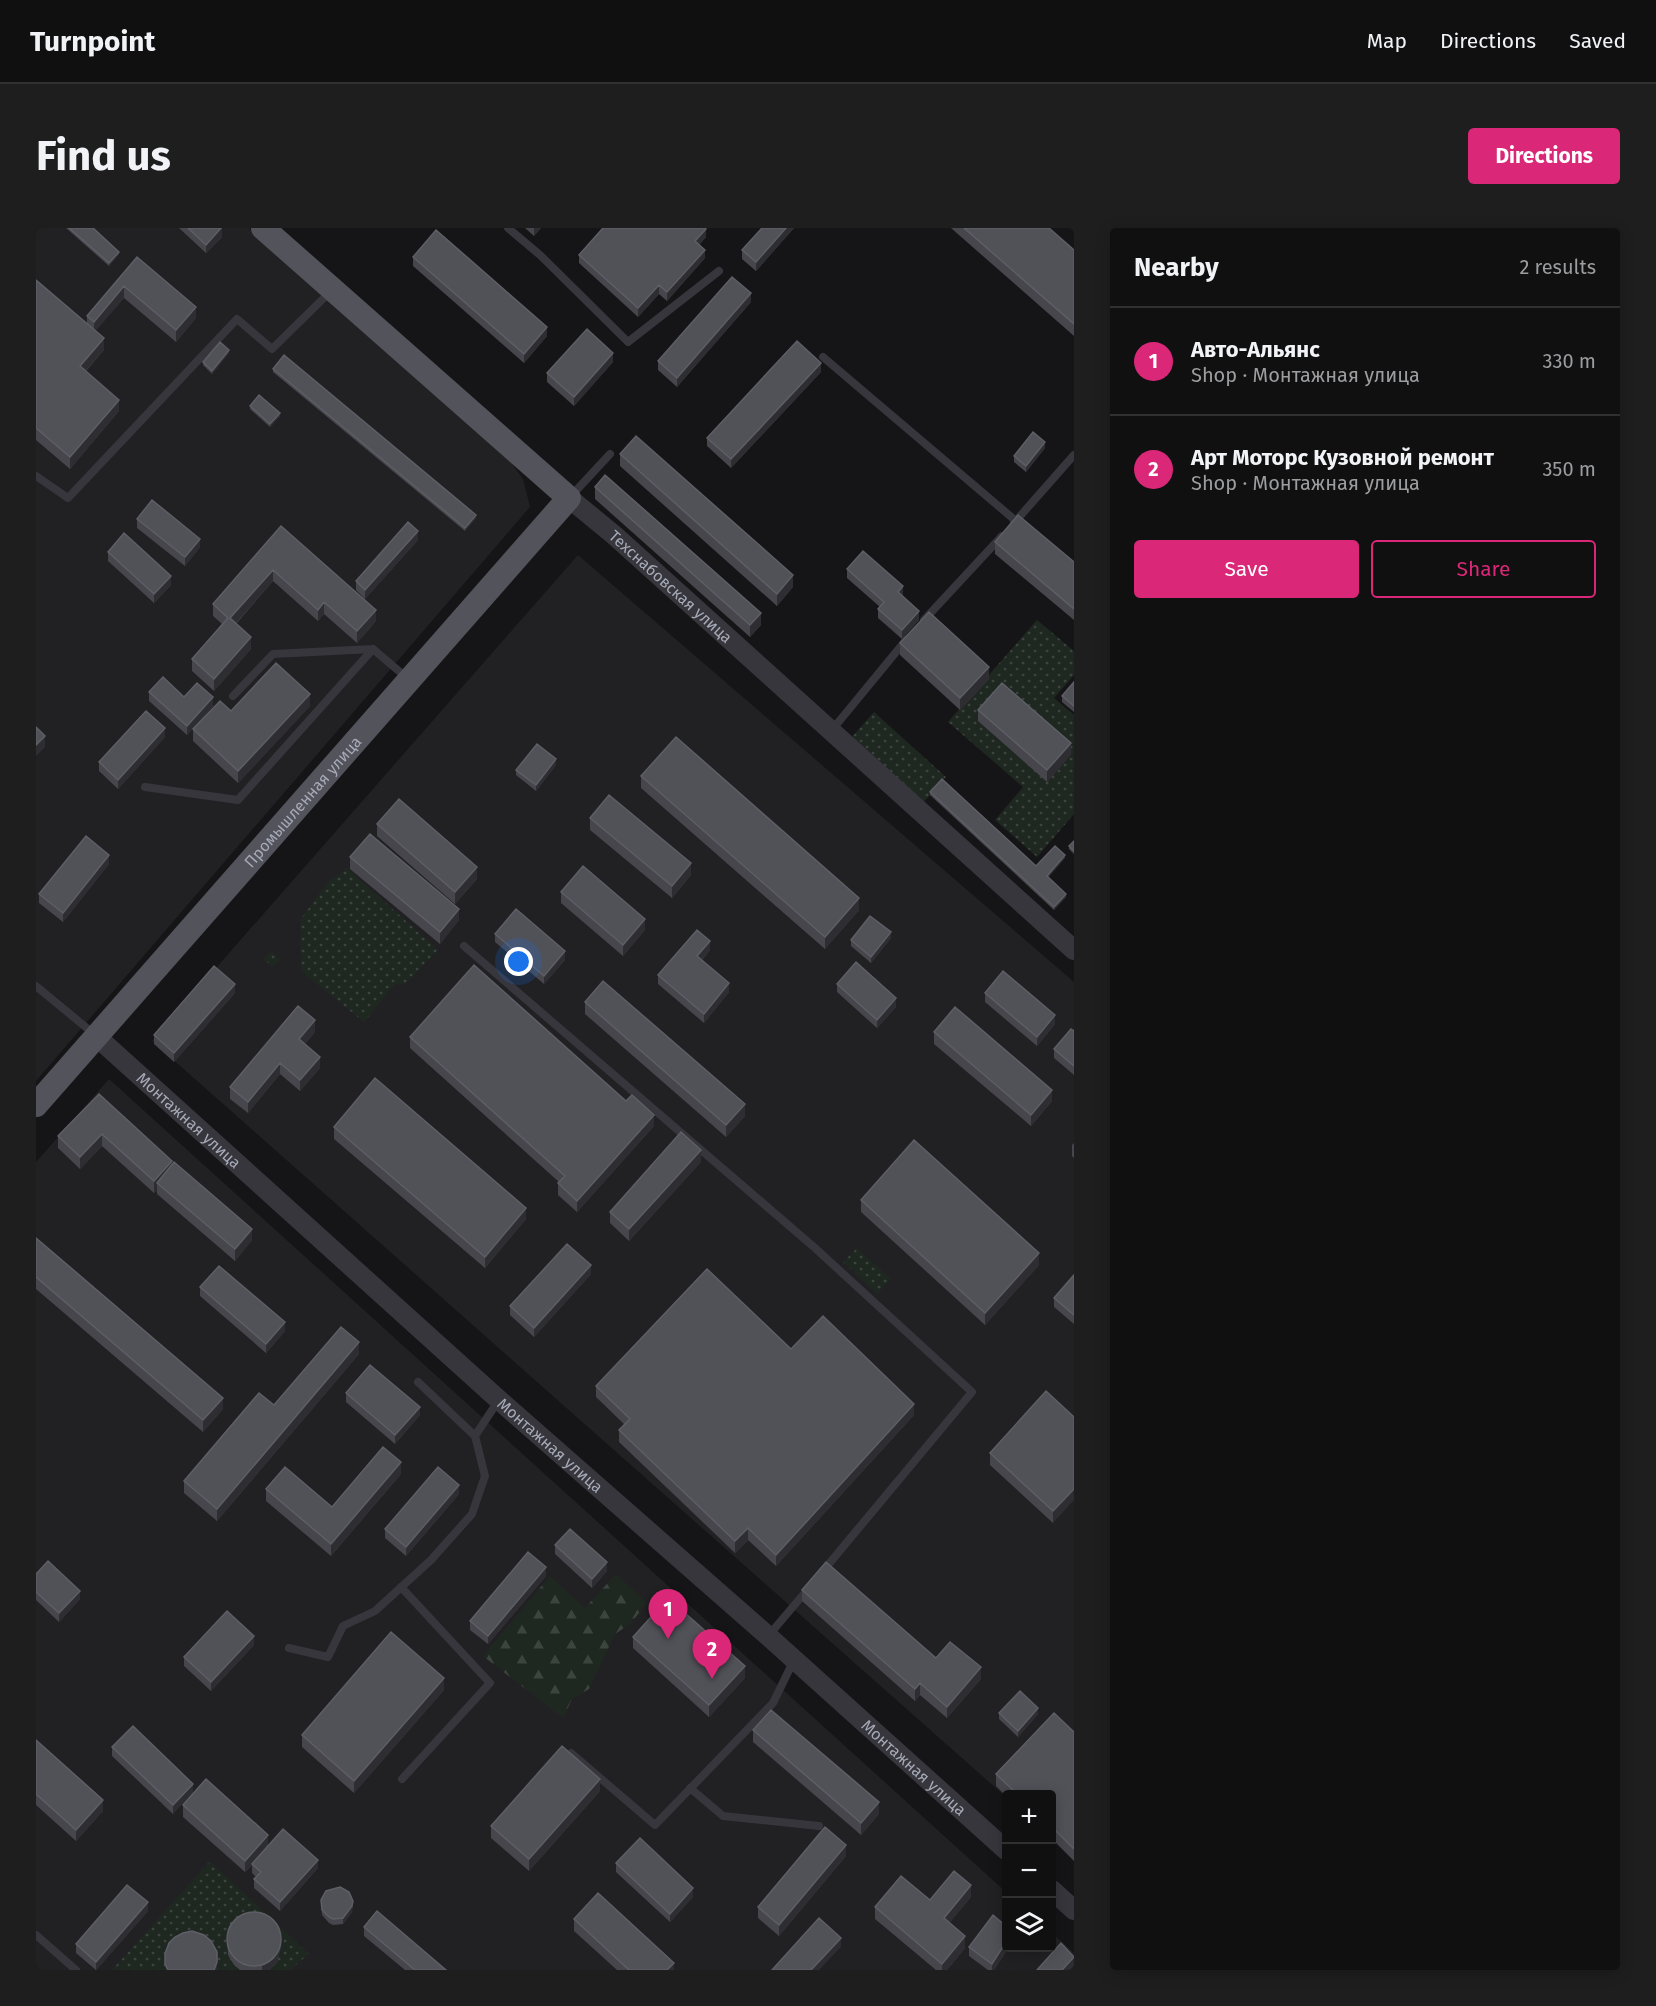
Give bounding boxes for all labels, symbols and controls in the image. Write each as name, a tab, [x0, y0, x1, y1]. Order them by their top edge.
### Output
text: Turnpoint	[30, 25, 155, 58]
text: Map	[1367, 28, 1407, 54]
text: Directions	[1440, 28, 1536, 54]
text: Saved	[1569, 28, 1626, 54]
button: Directions	[1468, 128, 1620, 184]
text: Find us	[36, 131, 171, 181]
text: Nearby	[1134, 252, 1219, 283]
text: 2 results	[1519, 255, 1596, 279]
text: Авто-Альянс	[1191, 336, 1320, 363]
text: 1	[1149, 349, 1158, 373]
text: 330 m	[1542, 349, 1596, 373]
text: Shop · Монтажная улица	[1191, 363, 1420, 387]
text: Арт Моторс Кузовной ремонт	[1191, 444, 1494, 471]
text: 2	[1148, 457, 1159, 481]
text: 350 m	[1542, 457, 1596, 481]
text: Shop · Монтажная улица	[1191, 471, 1420, 495]
street label: Техснабовская улица	[605, 526, 736, 647]
button: Save	[1134, 540, 1359, 598]
button: Share	[1371, 540, 1596, 598]
street label: Промышленная улица	[240, 732, 366, 871]
your location	[504, 947, 533, 976]
street label: Монтажная улица	[133, 1069, 245, 1172]
street label: Монтажная улица	[493, 1394, 607, 1497]
pin: 1	[648, 1590, 688, 1639]
pin: 2	[692, 1630, 732, 1679]
street label: Монтажная улица	[858, 1716, 970, 1820]
map controls	[1002, 1790, 1056, 1952]
button: +	[1002, 1790, 1056, 1844]
button: −	[1002, 1844, 1056, 1898]
button: layers	[1002, 1898, 1056, 1952]

